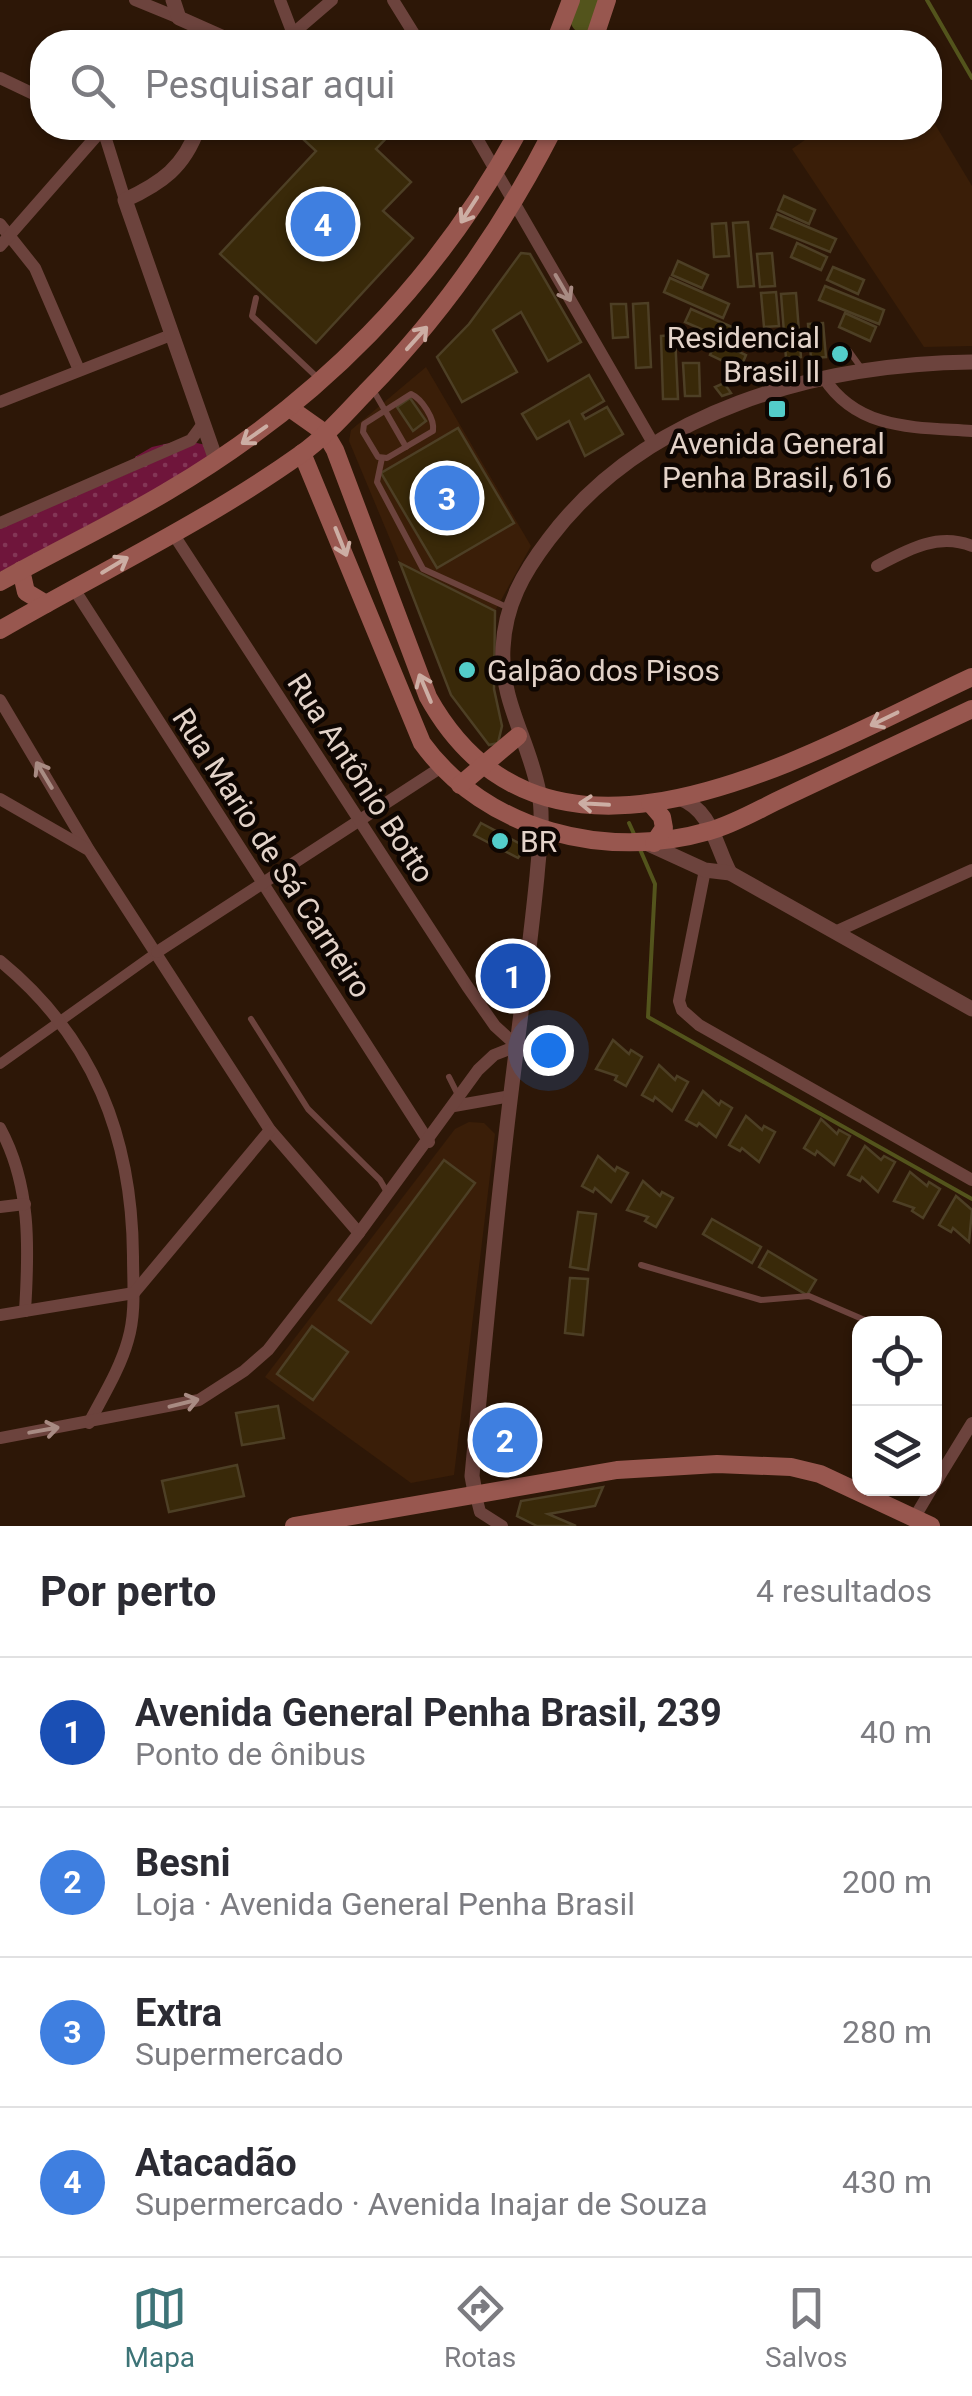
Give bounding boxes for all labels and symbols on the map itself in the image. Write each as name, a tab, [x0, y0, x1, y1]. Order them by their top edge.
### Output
pin: 4	[290, 186, 356, 262]
one-way arrow	[458, 196, 479, 224]
one-way arrow	[553, 273, 573, 302]
place label: Residencial Brasil ll	[667, 320, 820, 389]
one-way arrow	[406, 326, 429, 351]
marker: Residencial Brasil ll	[829, 343, 851, 365]
marker: Avenida General Penha Brasil, 616	[766, 398, 788, 420]
one-way arrow	[241, 424, 268, 445]
place label: Avenida General Penha Brasil, 616	[662, 426, 892, 495]
pin: 3	[414, 460, 480, 536]
one-way arrow	[334, 526, 352, 557]
one-way arrow	[100, 555, 129, 575]
place label: Galpão dos Pisos	[487, 653, 720, 688]
marker: Galpão dos Pisos	[456, 659, 478, 681]
street label: Rua Antônio Botto	[280, 667, 442, 889]
one-way arrow	[415, 673, 433, 704]
street label: Rua Mario de Sá Carneiro	[165, 702, 379, 1004]
one-way arrow	[870, 711, 900, 730]
one-way arrow	[34, 761, 54, 790]
one-way arrow	[578, 794, 610, 813]
place label: BR	[520, 824, 557, 859]
marker: BR	[489, 830, 511, 852]
pin: 1	[480, 938, 546, 1014]
your location	[523, 1025, 574, 1076]
one-way arrow	[167, 1393, 199, 1411]
pin: 2	[472, 1402, 538, 1478]
one-way arrow	[28, 1420, 60, 1439]

